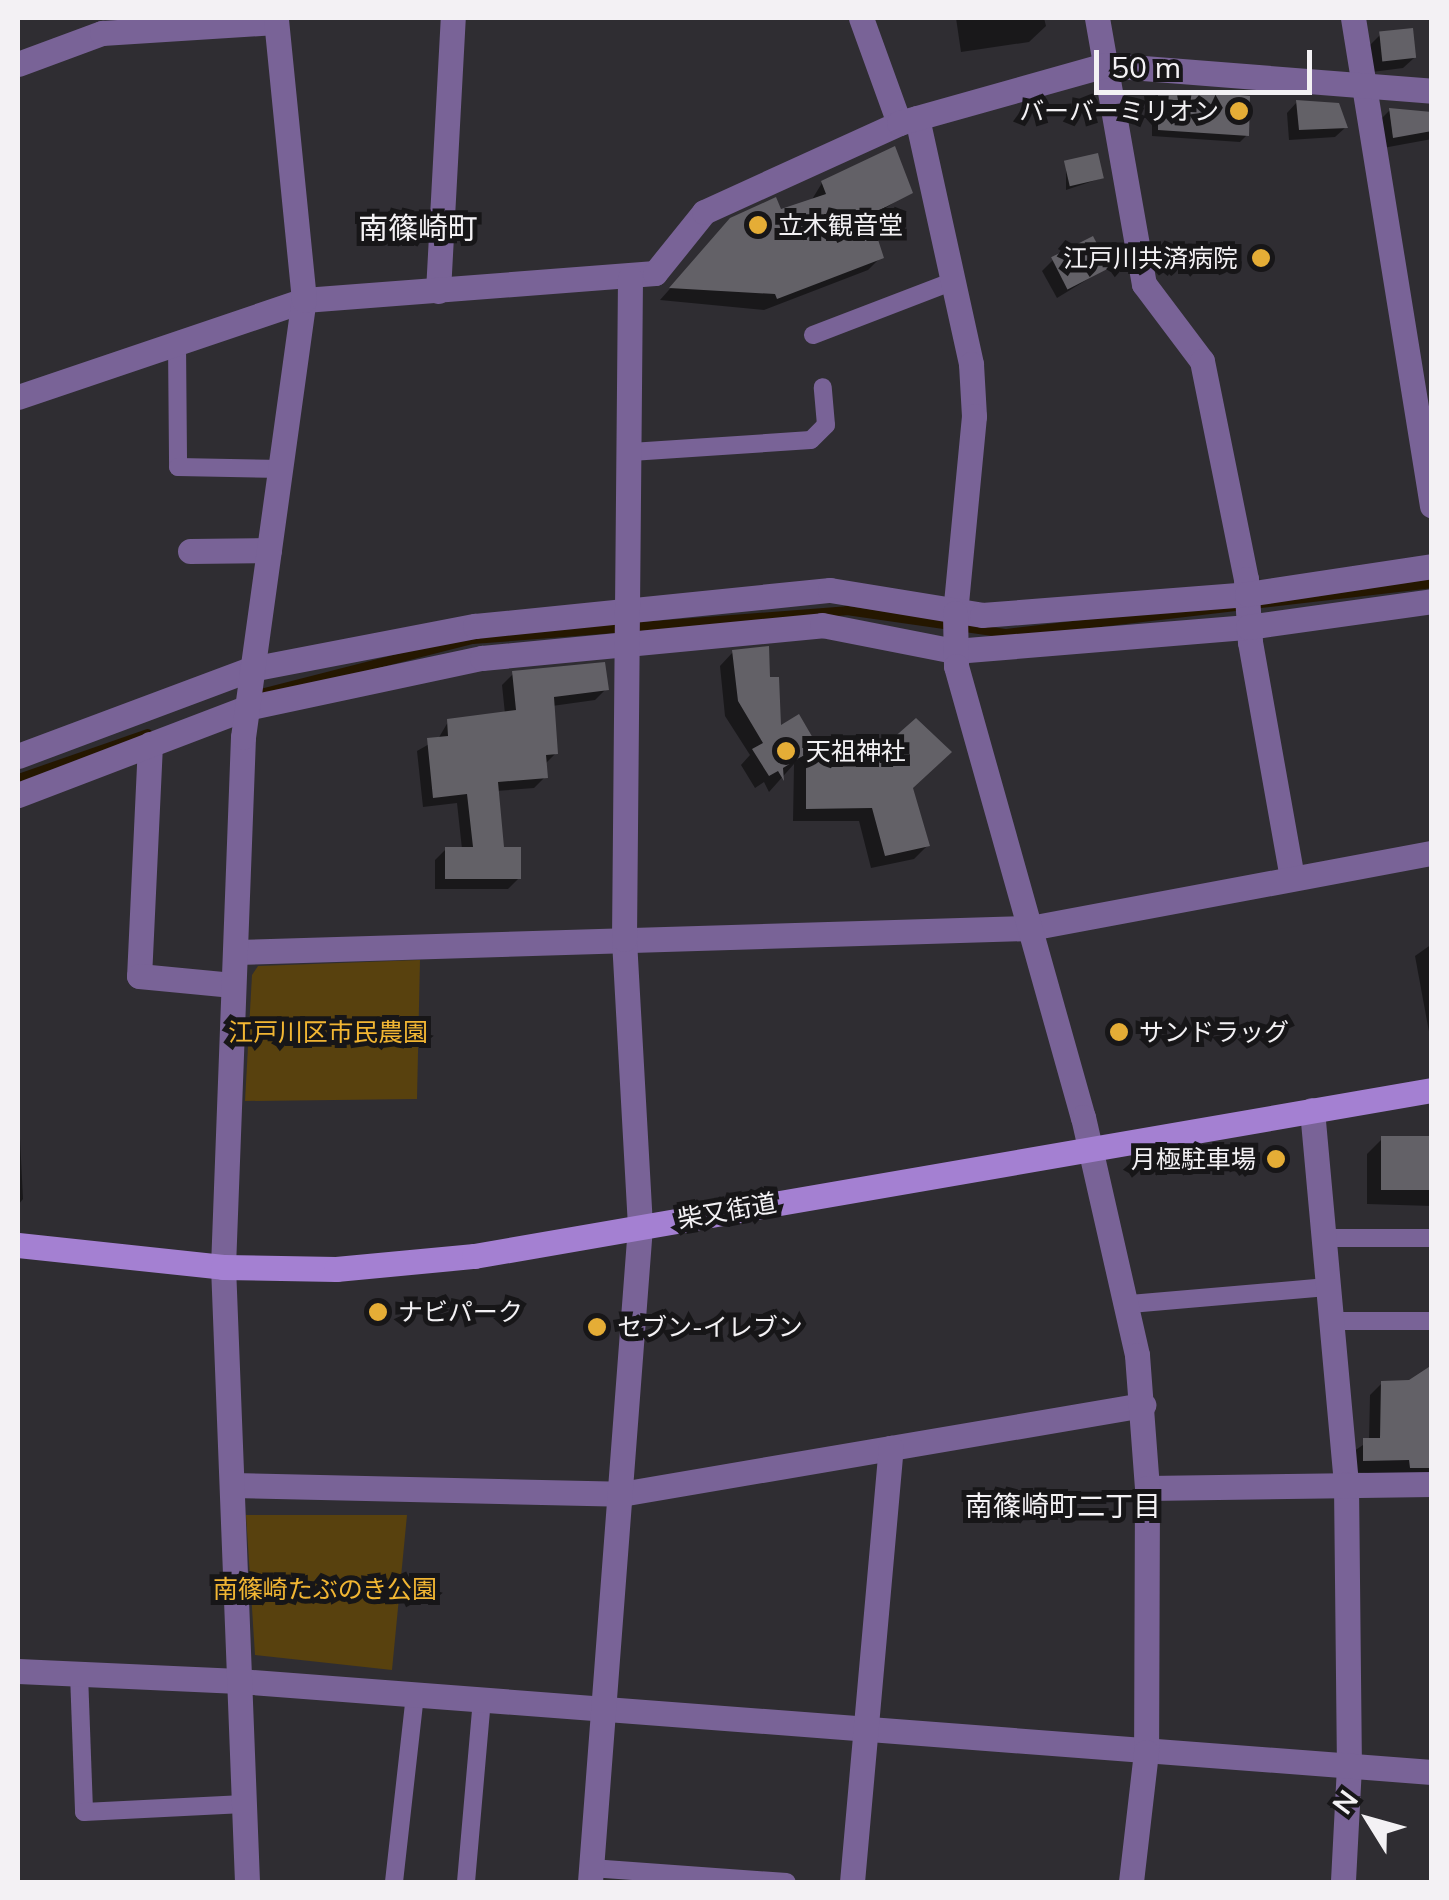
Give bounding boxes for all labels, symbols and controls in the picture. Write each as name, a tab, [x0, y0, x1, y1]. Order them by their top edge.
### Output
scale bar	[1099, 30, 1316, 92]
text: 50 m	[1111, 48, 1181, 86]
place label: バーバーミリオン	[1019, 96, 1219, 126]
marker: バーバーミリオン	[1228, 100, 1250, 122]
district label: 南篠崎町	[358, 210, 478, 246]
place label: 立木観音堂	[778, 210, 903, 240]
marker: 立木観音堂	[747, 214, 769, 236]
place label: 江戸川共済病院	[1063, 243, 1238, 273]
marker: 江戸川共済病院	[1248, 245, 1274, 271]
place label: 天祖神社	[806, 736, 906, 766]
marker: 天祖神社	[775, 740, 797, 762]
park label: 江戸川区市民農園	[228, 1017, 428, 1047]
place label: サンドラッグ	[1139, 1017, 1289, 1047]
marker: サンドラッグ	[1108, 1021, 1130, 1043]
place label: 月極駐車場	[1131, 1144, 1256, 1174]
marker: 月極駐車場	[1265, 1148, 1287, 1170]
street label: 柴又街道	[675, 1188, 779, 1234]
place label: ナビパーク	[398, 1297, 523, 1327]
marker: ナビパーク	[367, 1301, 389, 1323]
place label: セブン-イレブン	[617, 1312, 803, 1342]
marker: セブン-イレブン	[586, 1316, 608, 1338]
district label: 南篠崎町二丁目	[965, 1489, 1161, 1523]
park label: 南篠崎たぶのき公園	[213, 1574, 437, 1604]
north arrow	[1319, 1770, 1419, 1870]
text: N	[1324, 1783, 1365, 1821]

